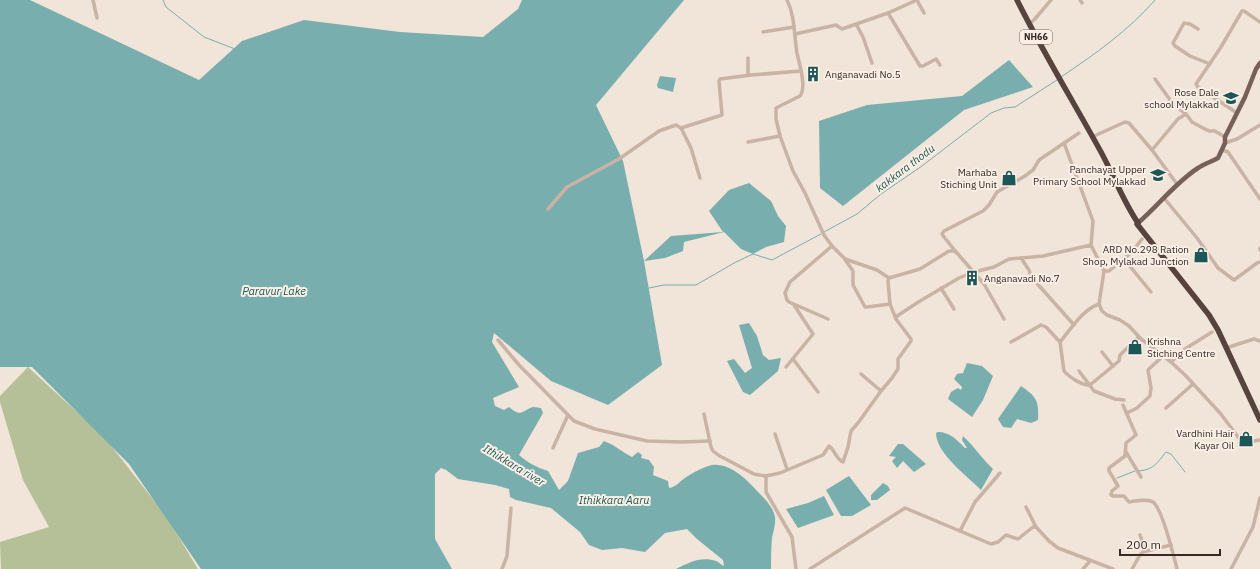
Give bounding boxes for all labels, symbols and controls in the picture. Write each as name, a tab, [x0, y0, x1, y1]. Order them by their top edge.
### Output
road number: NH66	[1020, 30, 1052, 44]
building icon: Anganavadi No.5	[804, 65, 822, 83]
place label: Anganavadi No.5	[825, 68, 901, 81]
place label: Rose Dale school Mylakkad	[1144, 86, 1219, 111]
school or university icon: Rose Dale school Mylakkad	[1222, 89, 1240, 107]
water label: kakkara thodu	[873, 141, 937, 195]
place label: Panchayat Upper Primary School Mylakkad	[1033, 163, 1146, 188]
place label: Marhaba Stiching Unit	[940, 166, 998, 191]
school or university icon: Panchayat Upper Primary School Mylakkad	[1149, 166, 1167, 184]
shop icon: Marhaba Stiching Unit	[1000, 169, 1018, 187]
place label: ARD No.298 Ration Shop, Mylakad Junction	[1083, 243, 1189, 268]
shop icon: ARD No.298 Ration Shop, Mylakad Junction	[1192, 246, 1210, 264]
building icon: Anganavadi No.7	[963, 269, 981, 287]
place label: Anganavadi No.7	[984, 272, 1060, 285]
water label: Paravur Lake	[242, 284, 306, 298]
place label: Krishna Stiching Centre	[1147, 335, 1216, 360]
shop icon: Krishna Stiching Centre	[1126, 338, 1144, 356]
place label: Vardhini Hair Kayar Oil	[1176, 427, 1234, 452]
shop icon: Vardhini Hair Kayar Oil	[1237, 430, 1255, 448]
water label: Ithikkara river	[481, 441, 548, 489]
water label: Ithikkara Aaru	[579, 493, 649, 507]
scale bar	[1120, 531, 1220, 557]
text: 200 m	[1126, 537, 1161, 552]

